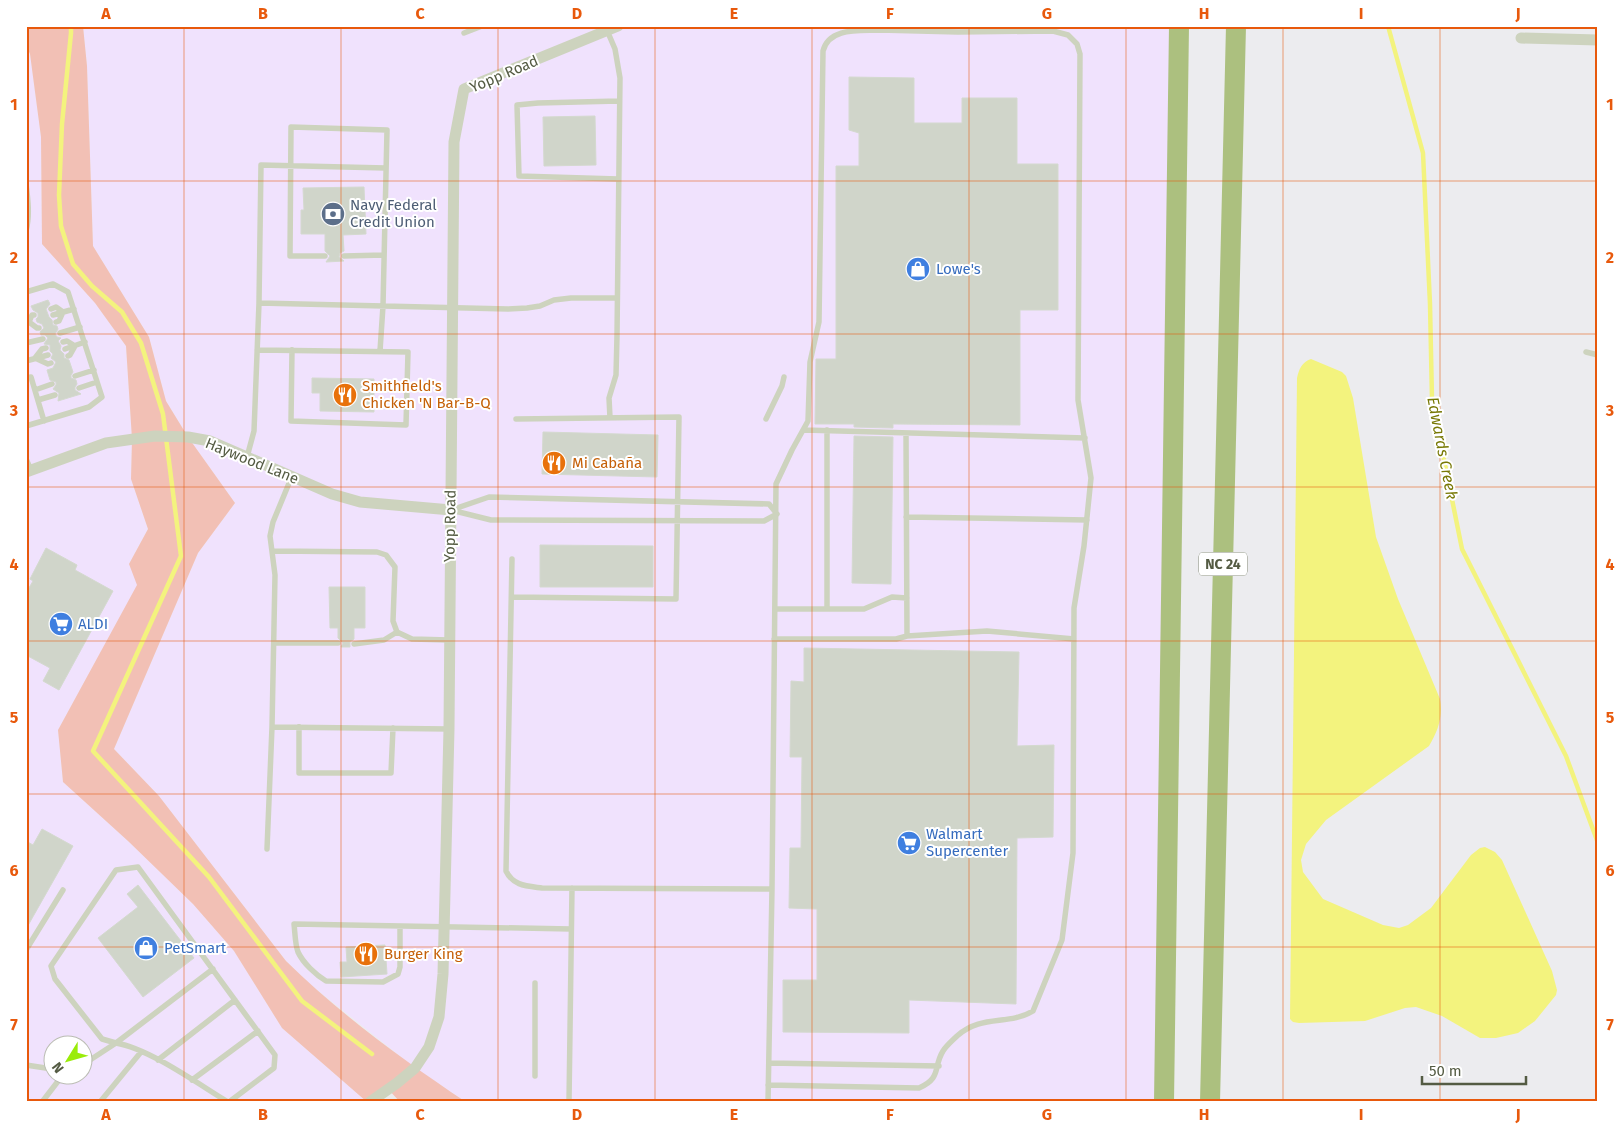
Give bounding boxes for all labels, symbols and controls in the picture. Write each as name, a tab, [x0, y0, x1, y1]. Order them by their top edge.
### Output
text: A	[100, 4, 111, 23]
text: B	[258, 4, 268, 23]
text: C	[415, 4, 425, 23]
text: D	[572, 4, 582, 23]
text: E	[730, 4, 738, 23]
text: F	[886, 4, 894, 23]
text: G	[1042, 4, 1052, 23]
text: H	[1199, 4, 1209, 23]
text: I	[1359, 4, 1363, 23]
text: J	[1514, 4, 1521, 23]
street label: Yopp Road	[467, 52, 541, 96]
text: 1	[10, 95, 18, 114]
text: 1	[1606, 95, 1614, 114]
place label: Navy Federal Credit Union	[350, 196, 437, 231]
bank icon: Navy Federal Credit Union	[320, 201, 346, 227]
text: 2	[10, 248, 18, 267]
text: 2	[1606, 248, 1614, 267]
shop icon: Lowe's	[905, 256, 931, 282]
place label: Lowe's	[936, 260, 981, 278]
place label: Smithfield's Chicken 'N Bar-B-Q	[362, 377, 491, 412]
restaurant icon: Smithfield's Chicken 'N Bar-B-Q	[332, 382, 358, 408]
water label: Edwards Creek	[1423, 395, 1462, 501]
text: 3	[9, 401, 18, 420]
text: 3	[1605, 401, 1614, 420]
street label: Haywood Lane	[203, 434, 301, 488]
restaurant icon: Mi Cabaña	[541, 450, 567, 476]
place label: Mi Cabaña	[572, 454, 642, 472]
street label: Yopp Road	[440, 490, 460, 562]
road number: NC 24	[1199, 552, 1247, 576]
text: 4	[9, 555, 19, 574]
text: 4	[1605, 555, 1615, 574]
supermarket icon: ALDI	[48, 611, 74, 637]
place label: ALDI	[78, 615, 108, 633]
text: 5	[10, 708, 19, 727]
text: 5	[1606, 708, 1615, 727]
place label: Walmart Supercenter	[926, 825, 1009, 860]
supermarket icon: Walmart Supercenter	[896, 830, 922, 856]
text: 6	[9, 861, 19, 880]
text: 6	[1605, 861, 1615, 880]
shop icon: PetSmart	[133, 935, 159, 961]
place label: PetSmart	[164, 939, 227, 957]
restaurant icon: Burger King	[353, 941, 379, 967]
place label: Burger King	[384, 945, 463, 963]
text: 7	[10, 1015, 18, 1034]
text: 7	[1606, 1015, 1614, 1034]
north arrow	[42, 1036, 92, 1086]
scale bar	[1422, 1053, 1525, 1085]
text: N	[48, 1059, 68, 1076]
text: 50 m	[1429, 1062, 1462, 1080]
text: A	[100, 1105, 111, 1124]
text: B	[258, 1105, 268, 1124]
text: C	[415, 1105, 425, 1124]
text: D	[572, 1105, 582, 1124]
text: E	[730, 1105, 738, 1124]
text: F	[886, 1105, 894, 1124]
text: G	[1042, 1105, 1052, 1124]
text: H	[1199, 1105, 1209, 1124]
text: I	[1359, 1105, 1363, 1124]
text: J	[1514, 1105, 1521, 1124]

